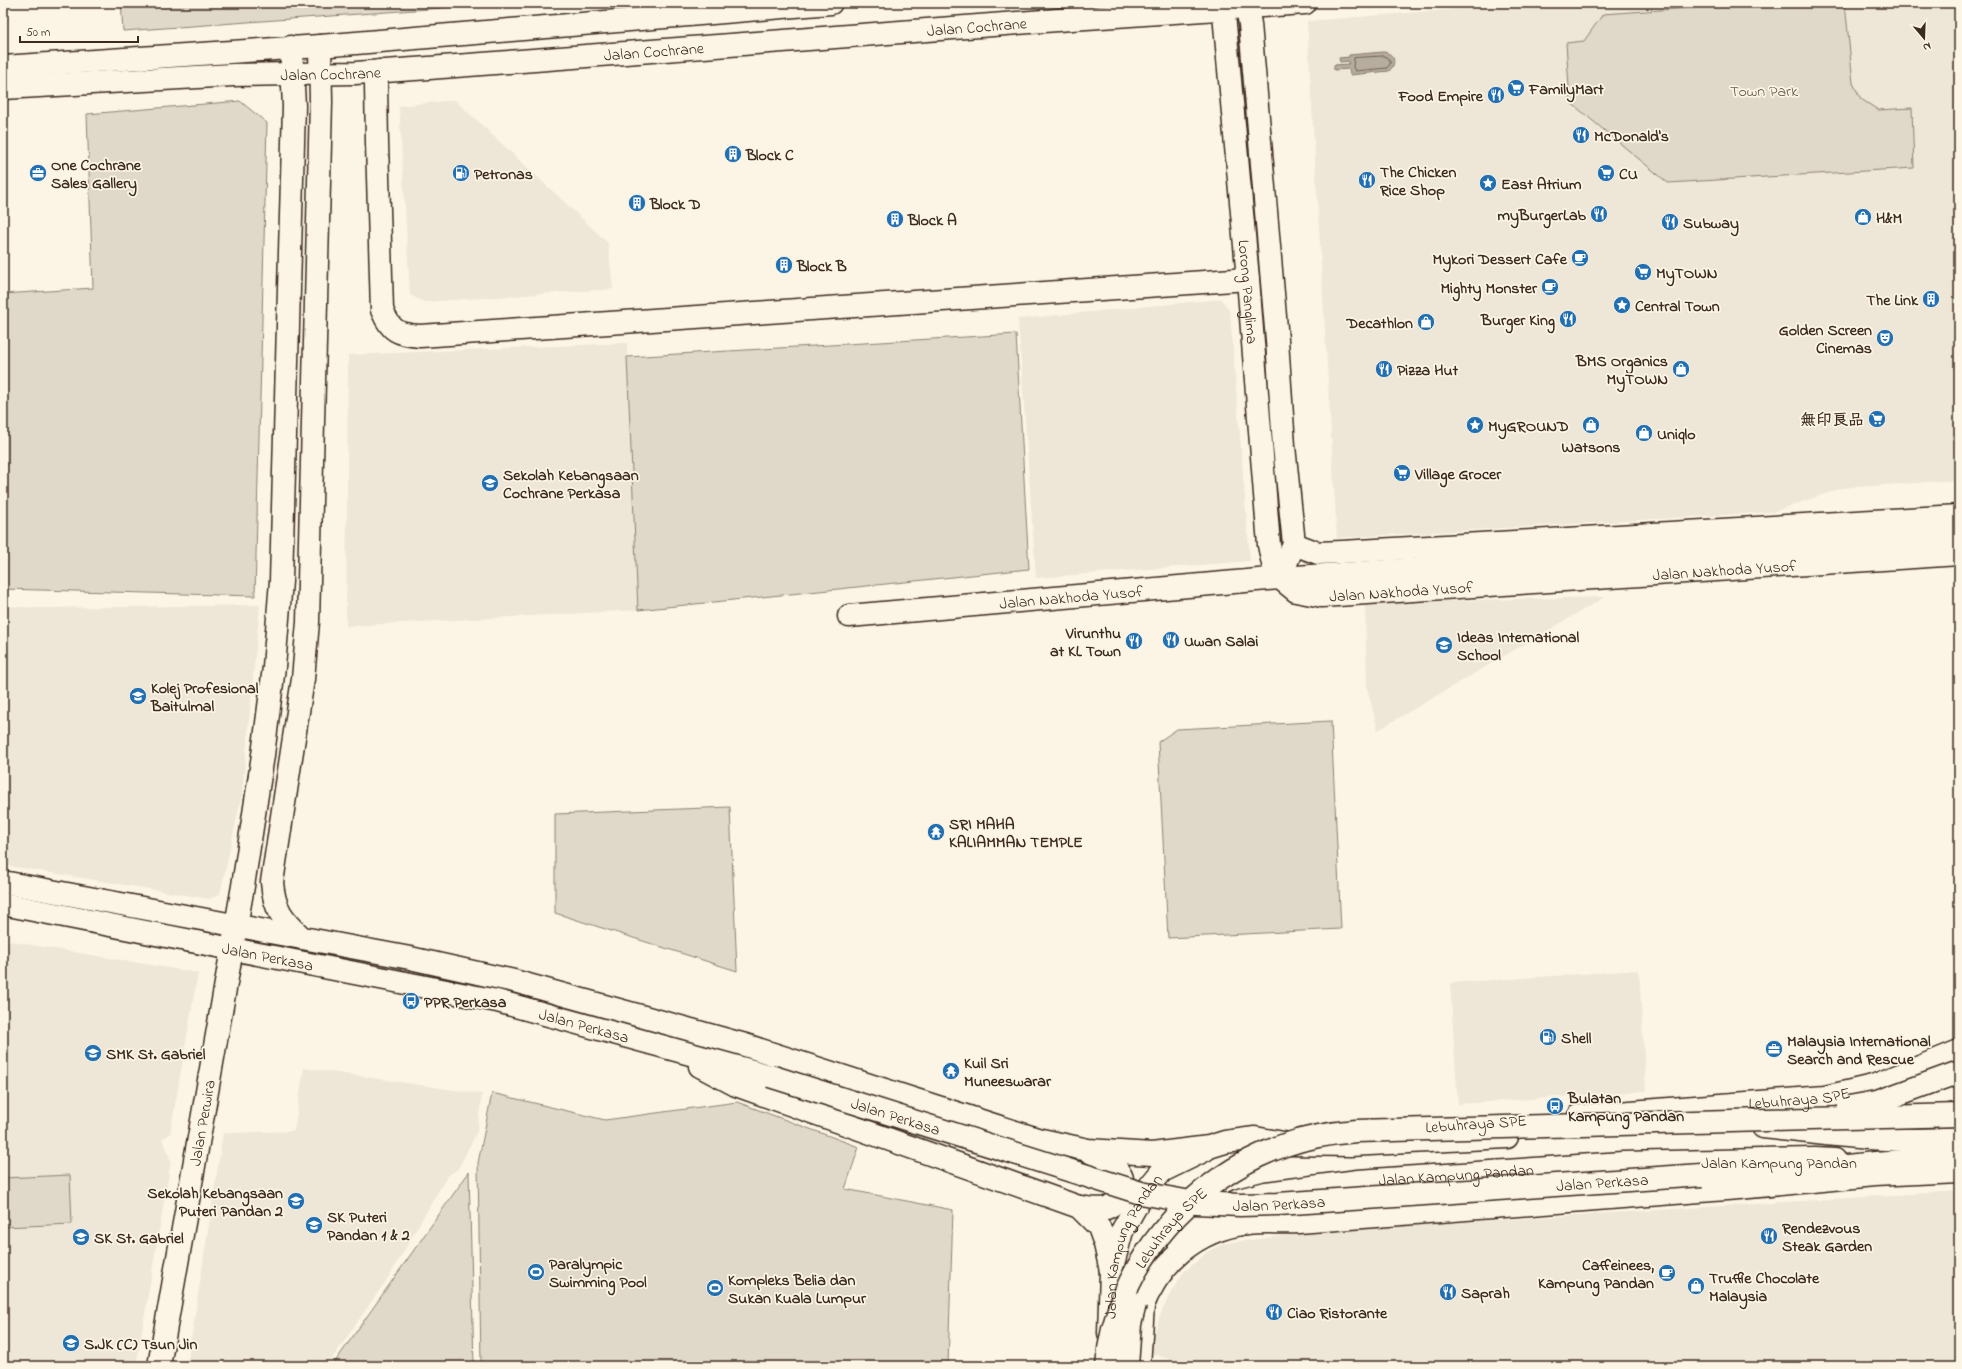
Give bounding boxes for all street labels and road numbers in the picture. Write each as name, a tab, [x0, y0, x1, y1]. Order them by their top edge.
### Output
street label: Jalan Cochrane	[926, 12, 1029, 44]
street label: Jalan Cochrane	[603, 37, 706, 69]
street label: Jalan Cochrane	[280, 61, 382, 88]
street label: Lorong Panglima	[1230, 239, 1263, 345]
street label: Jalan Nakhoda Yusof	[1652, 555, 1798, 588]
street label: Jalan Nakhoda Yusof	[1328, 576, 1474, 609]
street label: Jalan Nakhoda Yusof	[998, 580, 1145, 617]
street label: Jalan Perkasa	[220, 937, 315, 979]
street label: Jalan Perkasa	[536, 1003, 632, 1051]
street label: Jalan Perwira	[184, 1078, 223, 1168]
street label: Lebuhraya SPE	[1748, 1082, 1853, 1117]
street label: Jalan Perkasa	[848, 1092, 943, 1143]
street label: Lebuhraya SPE	[1425, 1109, 1528, 1141]
street label: Jalan Kampung Pandan	[1701, 1152, 1857, 1176]
street label: Jalan Kampung Pandan	[1378, 1159, 1535, 1194]
street label: Jalan Kampung Pandan	[1099, 1169, 1169, 1319]
street label: Jalan Perkasa	[1555, 1169, 1649, 1199]
street label: Lebuhraya SPE	[1130, 1182, 1213, 1274]
street label: Jalan Perkasa	[1232, 1191, 1326, 1219]

